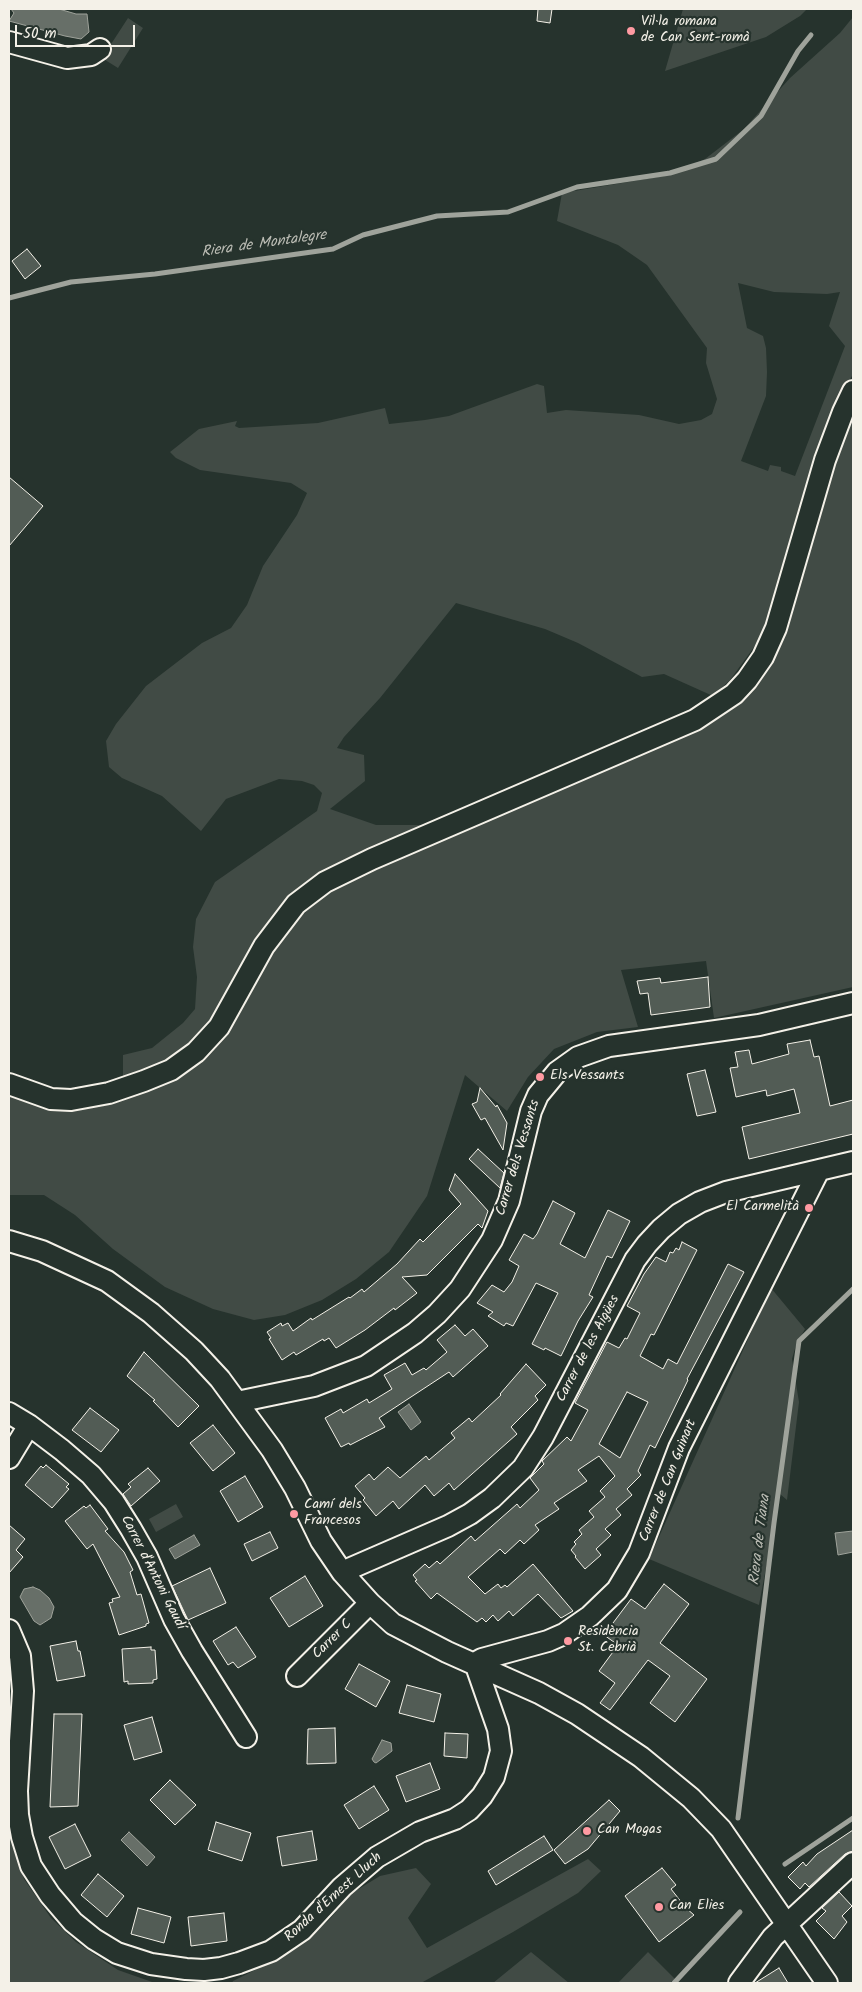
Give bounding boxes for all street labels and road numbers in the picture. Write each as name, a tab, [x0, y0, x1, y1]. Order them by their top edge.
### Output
street label: Carrer dels Vessants	[493, 1098, 545, 1218]
street label: Carrer de les Aigües	[554, 1293, 624, 1405]
street label: Carrer de Can Guinart	[637, 1417, 701, 1545]
street label: Carrer d'Antoni Gaudí	[116, 1513, 188, 1633]
street label: Carrer C	[310, 1617, 356, 1663]
street label: Ronda d'Ernest Lluch	[282, 1850, 386, 1946]

